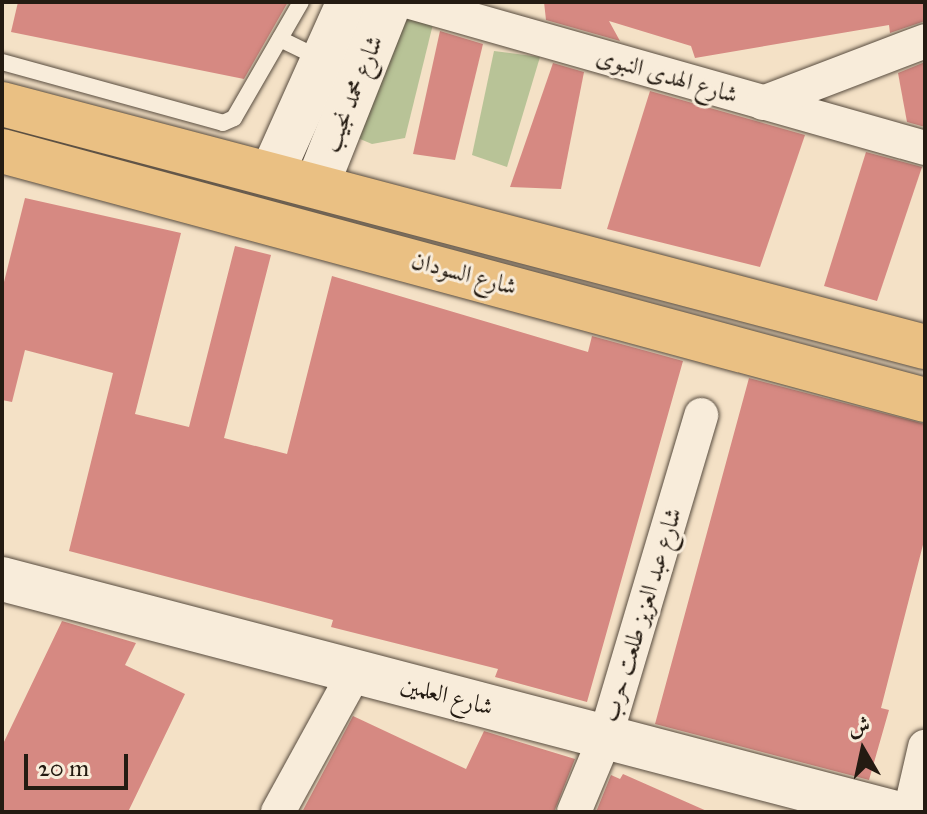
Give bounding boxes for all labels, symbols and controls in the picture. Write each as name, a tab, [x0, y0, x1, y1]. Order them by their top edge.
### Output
street label: شارع محمد نجيب	[317, 31, 389, 157]
street label: شارع الهدى النبوى	[593, 42, 741, 110]
street label: شارع السودان	[408, 246, 520, 302]
street label: شارع عبد العزيز طلعت حرب	[596, 504, 688, 726]
street label: شارع العلمين	[398, 670, 496, 722]
north arrow	[823, 710, 903, 790]
text: ش	[846, 711, 872, 741]
scale bar	[28, 738, 132, 788]
text: 20 m	[38, 753, 89, 783]

